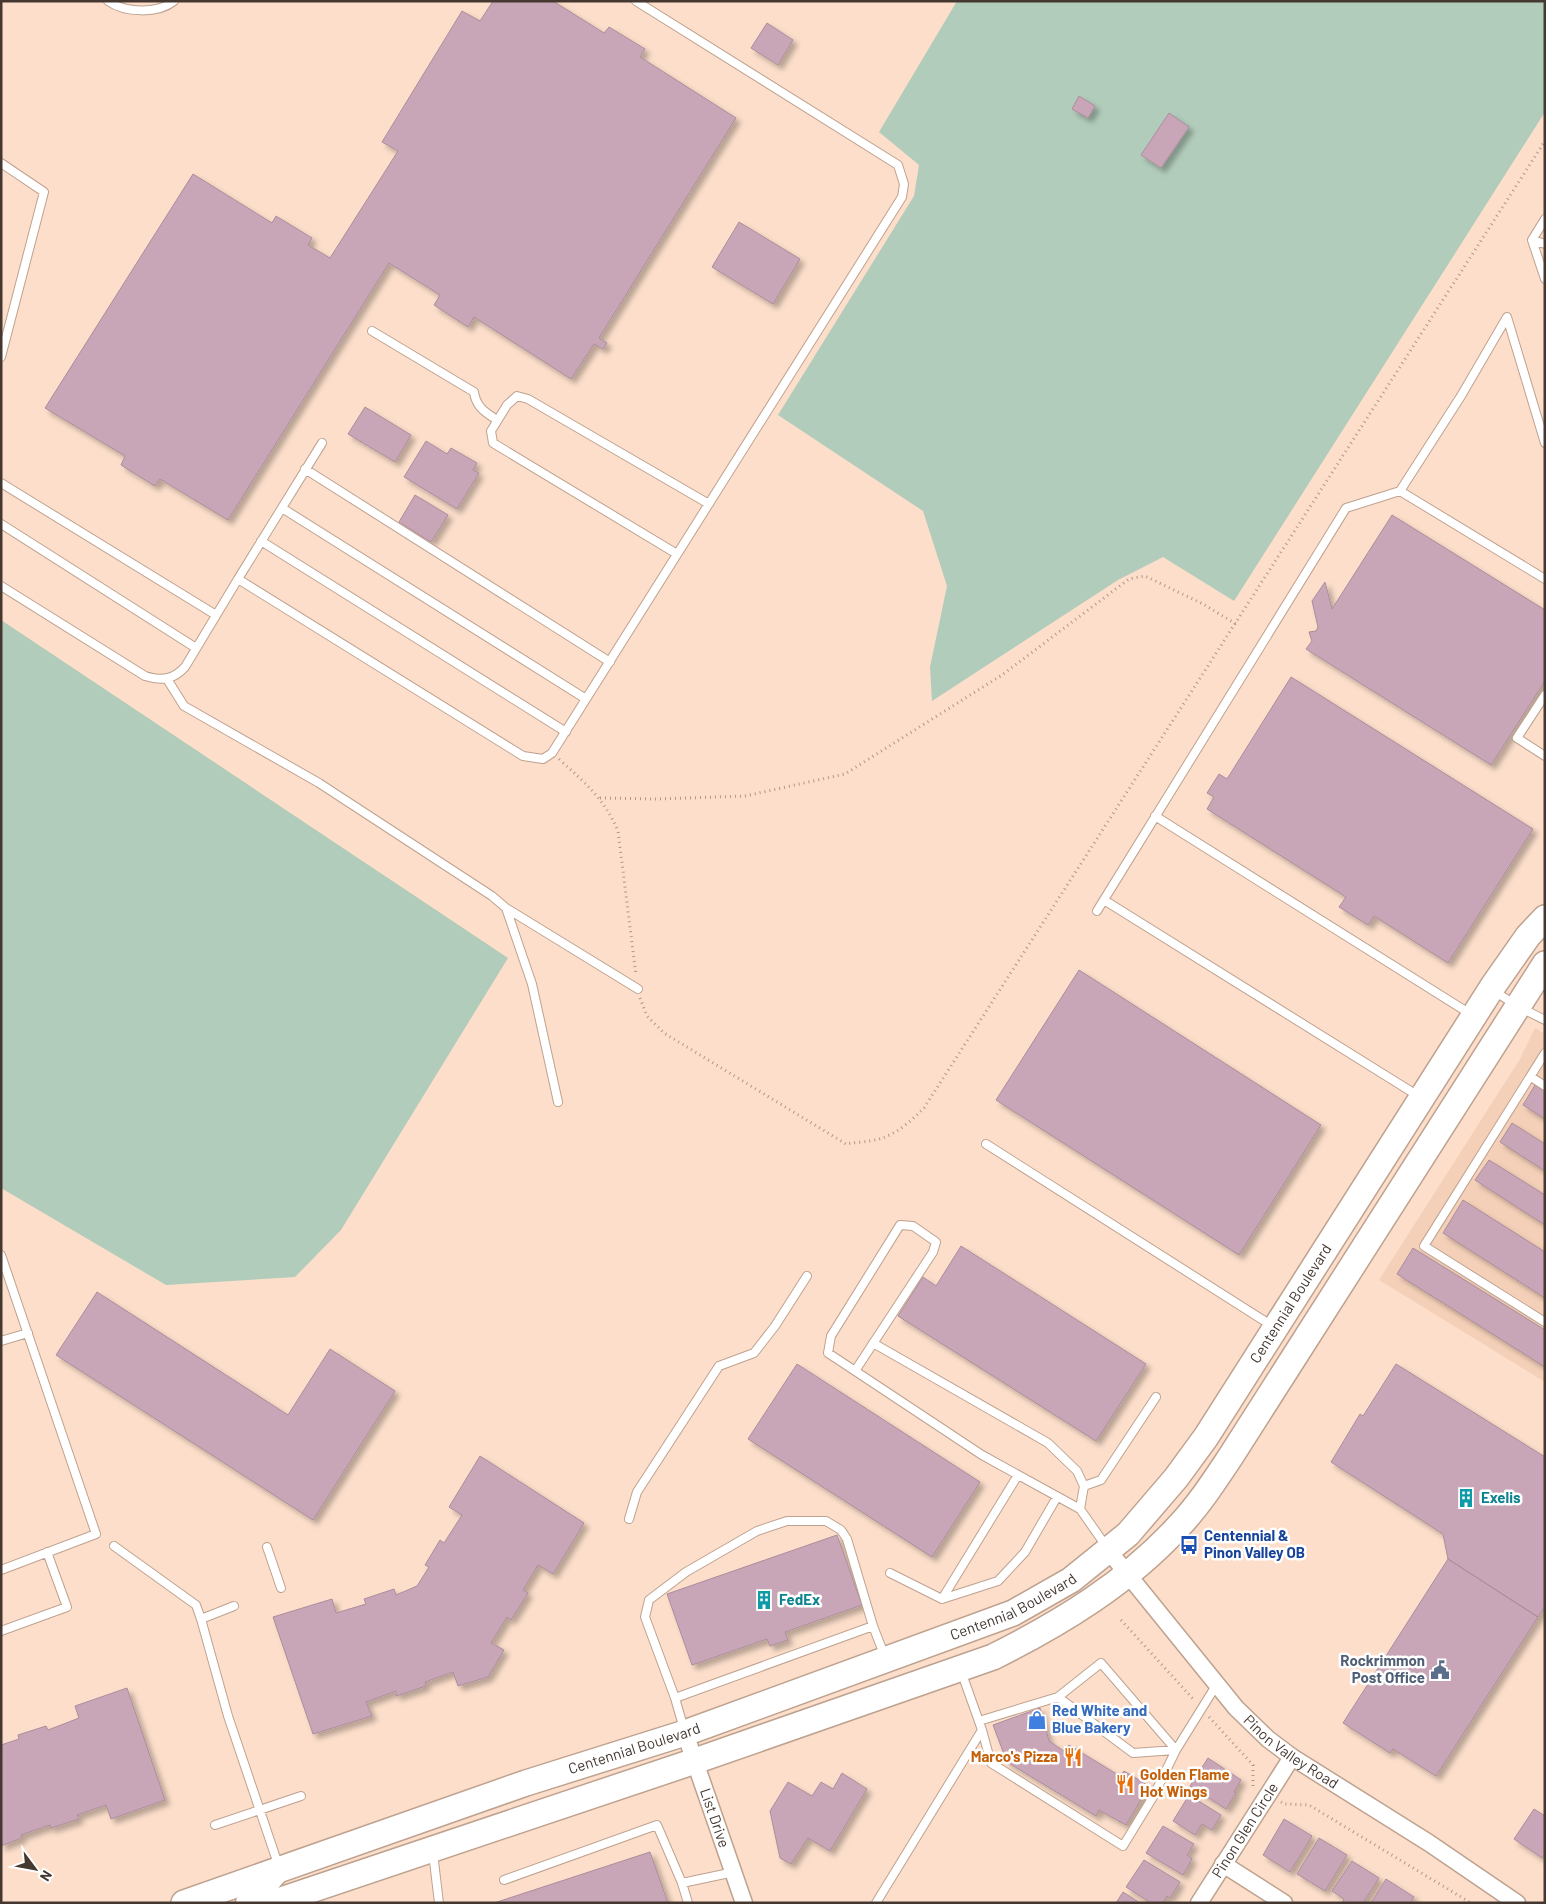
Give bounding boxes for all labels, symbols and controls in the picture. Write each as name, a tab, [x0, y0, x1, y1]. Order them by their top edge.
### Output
street label: Centennial Boulevard	[1245, 1240, 1335, 1366]
building icon: Exelis	[1455, 1487, 1477, 1509]
place label: Exelis	[1481, 1488, 1521, 1506]
place label: Centennial & Pinon Valley OB	[1204, 1526, 1305, 1561]
bus stop icon: Centennial & Pinon Valley OB	[1178, 1534, 1200, 1556]
street label: Centennial Boulevard	[947, 1569, 1080, 1643]
building icon: FedEx	[753, 1589, 775, 1611]
place label: FedEx	[779, 1590, 820, 1608]
place label: Rockrimmon Post Office	[1340, 1651, 1425, 1686]
public building icon: Rockrimmon Post Office	[1429, 1659, 1451, 1681]
place label: Red White and Blue Bakery	[1052, 1701, 1147, 1736]
shop icon: Red White and Blue Bakery	[1026, 1709, 1048, 1731]
street label: Pinon Valley Road	[1240, 1710, 1342, 1792]
street label: Centennial Boulevard	[566, 1718, 703, 1777]
restaurant icon: Marco's Pizza	[1062, 1746, 1084, 1768]
place label: Marco's Pizza	[971, 1747, 1058, 1765]
place label: Golden Flame Hot Wings	[1140, 1765, 1230, 1800]
restaurant icon: Golden Flame Hot Wings	[1114, 1773, 1136, 1795]
street label: Pinon Glen Circle	[1207, 1779, 1281, 1881]
street label: List Drive	[697, 1786, 734, 1850]
north arrow	[10, 1844, 60, 1894]
text: N	[37, 1868, 56, 1885]

